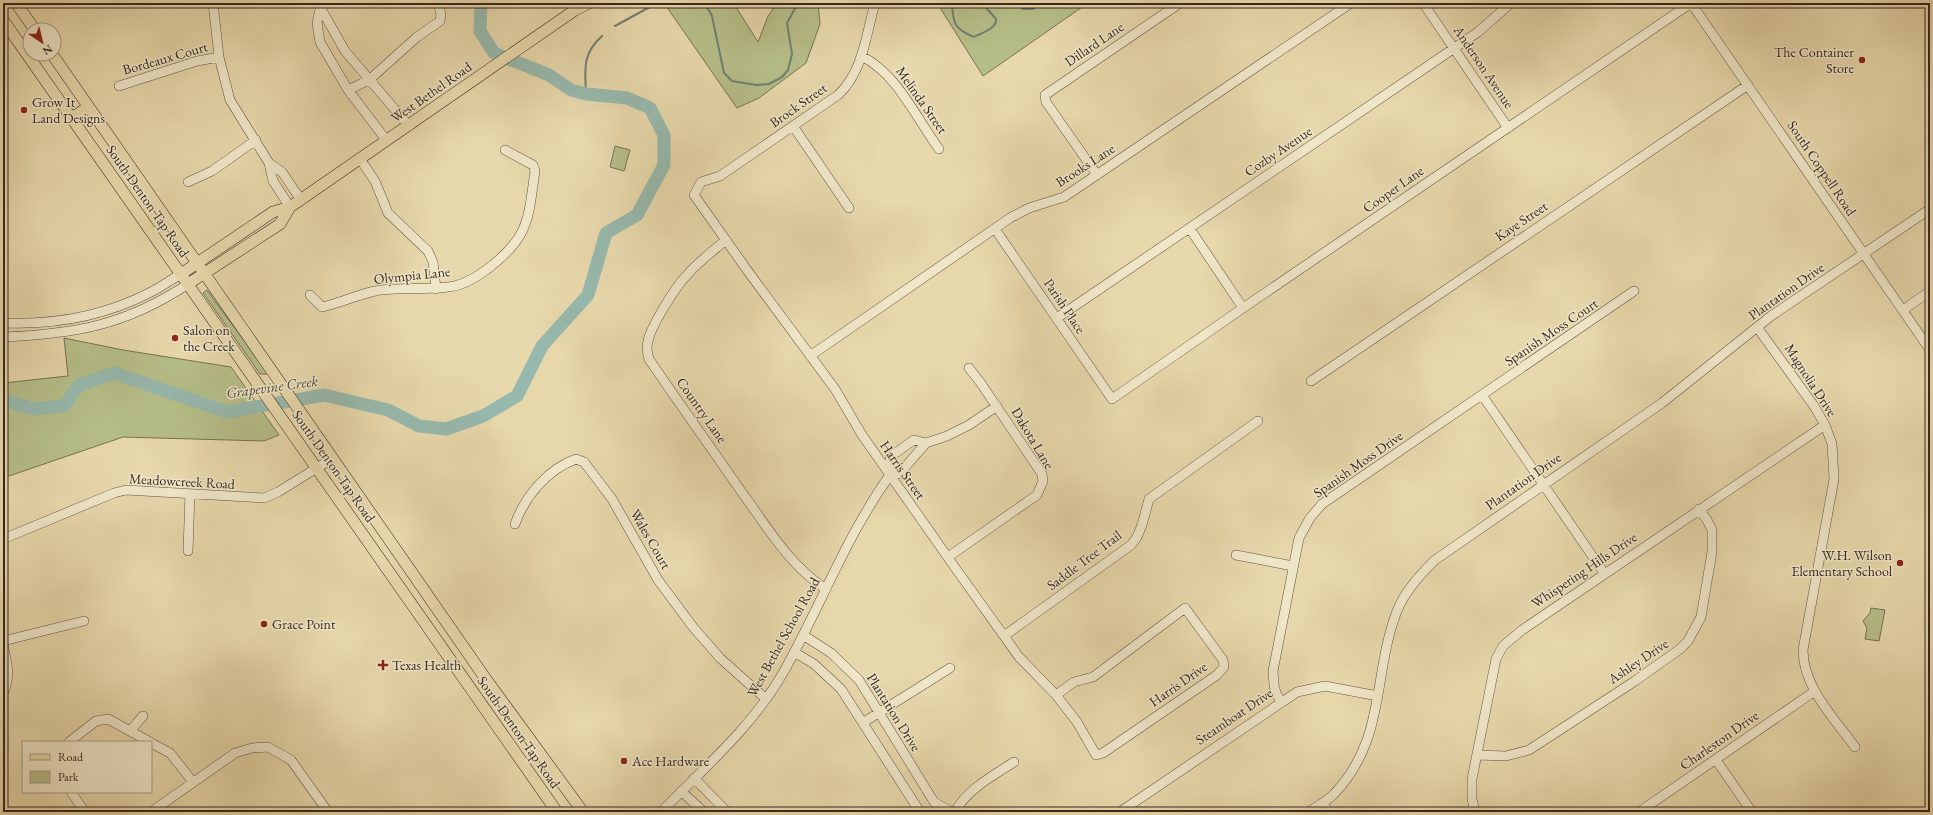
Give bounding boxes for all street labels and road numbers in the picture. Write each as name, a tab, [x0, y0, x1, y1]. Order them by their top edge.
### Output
street label: Dillard Lane	[1061, 17, 1127, 70]
street label: Anderson Avenue	[1449, 21, 1519, 112]
street label: Bordeaux Court	[120, 37, 210, 79]
street label: West Bethel Road	[387, 57, 476, 127]
street label: Melinda Street	[892, 63, 952, 138]
street label: Brock Street	[766, 78, 831, 131]
street label: South Coppell Road	[1784, 117, 1861, 220]
street label: Cozby Avenue	[1241, 121, 1316, 180]
street label: Brooks Lane	[1052, 139, 1118, 191]
street label: South Denton Tap Road	[102, 141, 194, 261]
street label: Cooper Lane	[1359, 161, 1428, 217]
street label: Kaye Street	[1491, 196, 1551, 245]
street label: Plantation Drive	[1744, 258, 1828, 324]
street label: Olympia Lane	[373, 262, 452, 288]
street label: Parish Place	[1040, 275, 1090, 338]
street label: Spanish Moss Court	[1501, 294, 1602, 370]
street label: Magnolia Drive	[1781, 340, 1841, 420]
street label: Country Lane	[673, 374, 732, 447]
street label: Dakota Lane	[1008, 404, 1059, 473]
street label: South Denton Tap Road	[288, 406, 380, 526]
street label: Spanish Moss Drive	[1310, 426, 1407, 502]
street label: Harris Street	[876, 437, 930, 503]
street label: Plantation Drive	[1481, 448, 1565, 514]
street label: Meadowcreek Road	[129, 469, 236, 493]
street label: Wales Court	[627, 506, 676, 573]
street label: Saddle Tree Trail	[1043, 526, 1126, 594]
street label: Whispering Hills Drive	[1528, 528, 1641, 612]
street label: West Bethel School Road	[743, 573, 824, 700]
street label: Ashley Drive	[1604, 634, 1672, 688]
street label: Harris Drive	[1145, 657, 1211, 711]
street label: Plantation Drive	[863, 670, 925, 755]
street label: South Denton Tap Road	[473, 672, 565, 792]
street label: Steamboat Drive	[1192, 683, 1277, 748]
street label: Charleston Drive	[1676, 706, 1762, 774]

